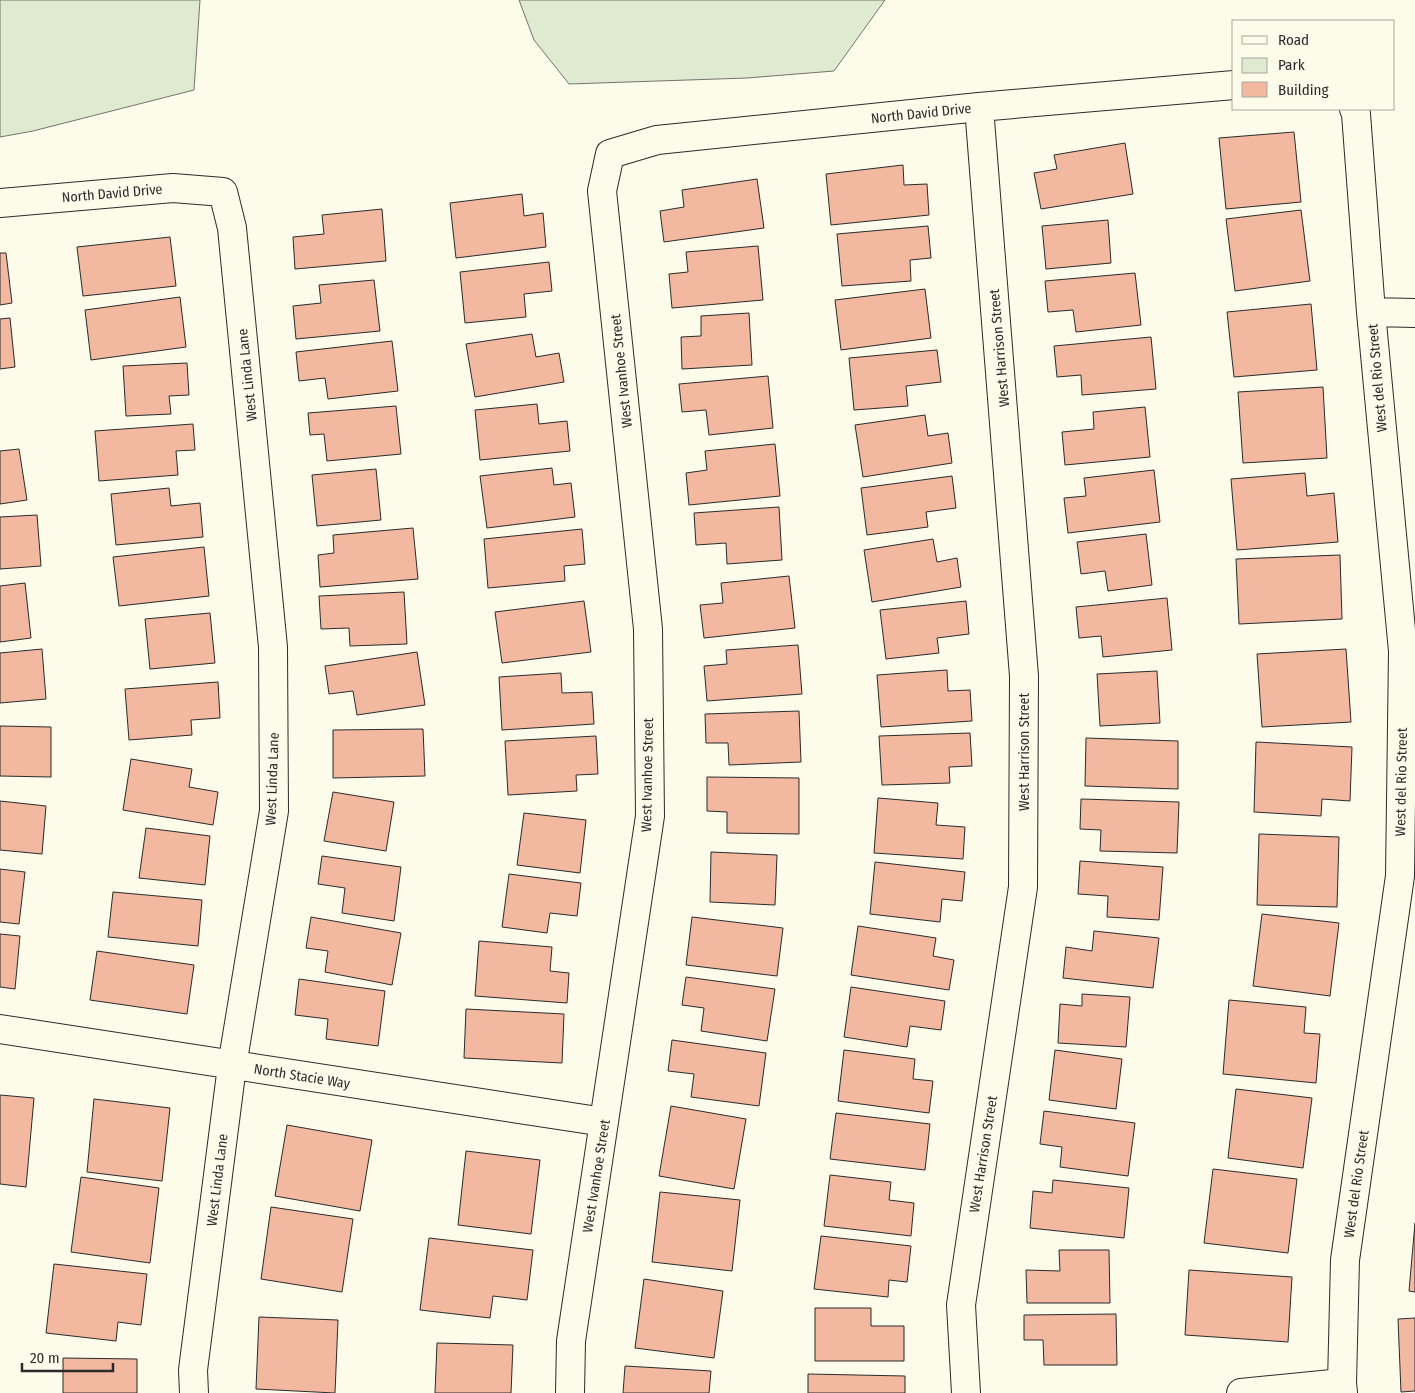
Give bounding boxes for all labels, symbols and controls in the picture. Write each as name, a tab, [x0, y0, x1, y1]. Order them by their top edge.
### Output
legend	[1232, 20, 1395, 110]
text: Road	[1278, 31, 1309, 49]
text: Park	[1278, 56, 1305, 74]
text: Building	[1278, 81, 1329, 99]
street label: North David Drive	[870, 100, 972, 127]
street label: North David Drive	[61, 181, 163, 206]
street label: West Harrison Street	[986, 288, 1013, 408]
street label: West Ivanhoe Street	[607, 313, 636, 429]
street label: West del Rio Street	[1364, 323, 1391, 433]
street label: West Linda Lane	[234, 328, 261, 422]
street label: West Harrison Street	[1016, 692, 1033, 811]
street label: West Ivanhoe Street	[638, 717, 657, 832]
street label: West del Rio Street	[1392, 727, 1411, 837]
street label: West Linda Lane	[262, 732, 283, 826]
street label: North Stacie Way	[253, 1061, 352, 1093]
street label: West Harrison Street	[966, 1094, 1001, 1214]
street label: West Ivanhoe Street	[579, 1118, 614, 1234]
street label: West del Rio Street	[1341, 1129, 1373, 1239]
street label: West Linda Lane	[203, 1133, 232, 1227]
scale bar	[22, 1340, 114, 1372]
text: 20 m	[30, 1349, 60, 1367]

